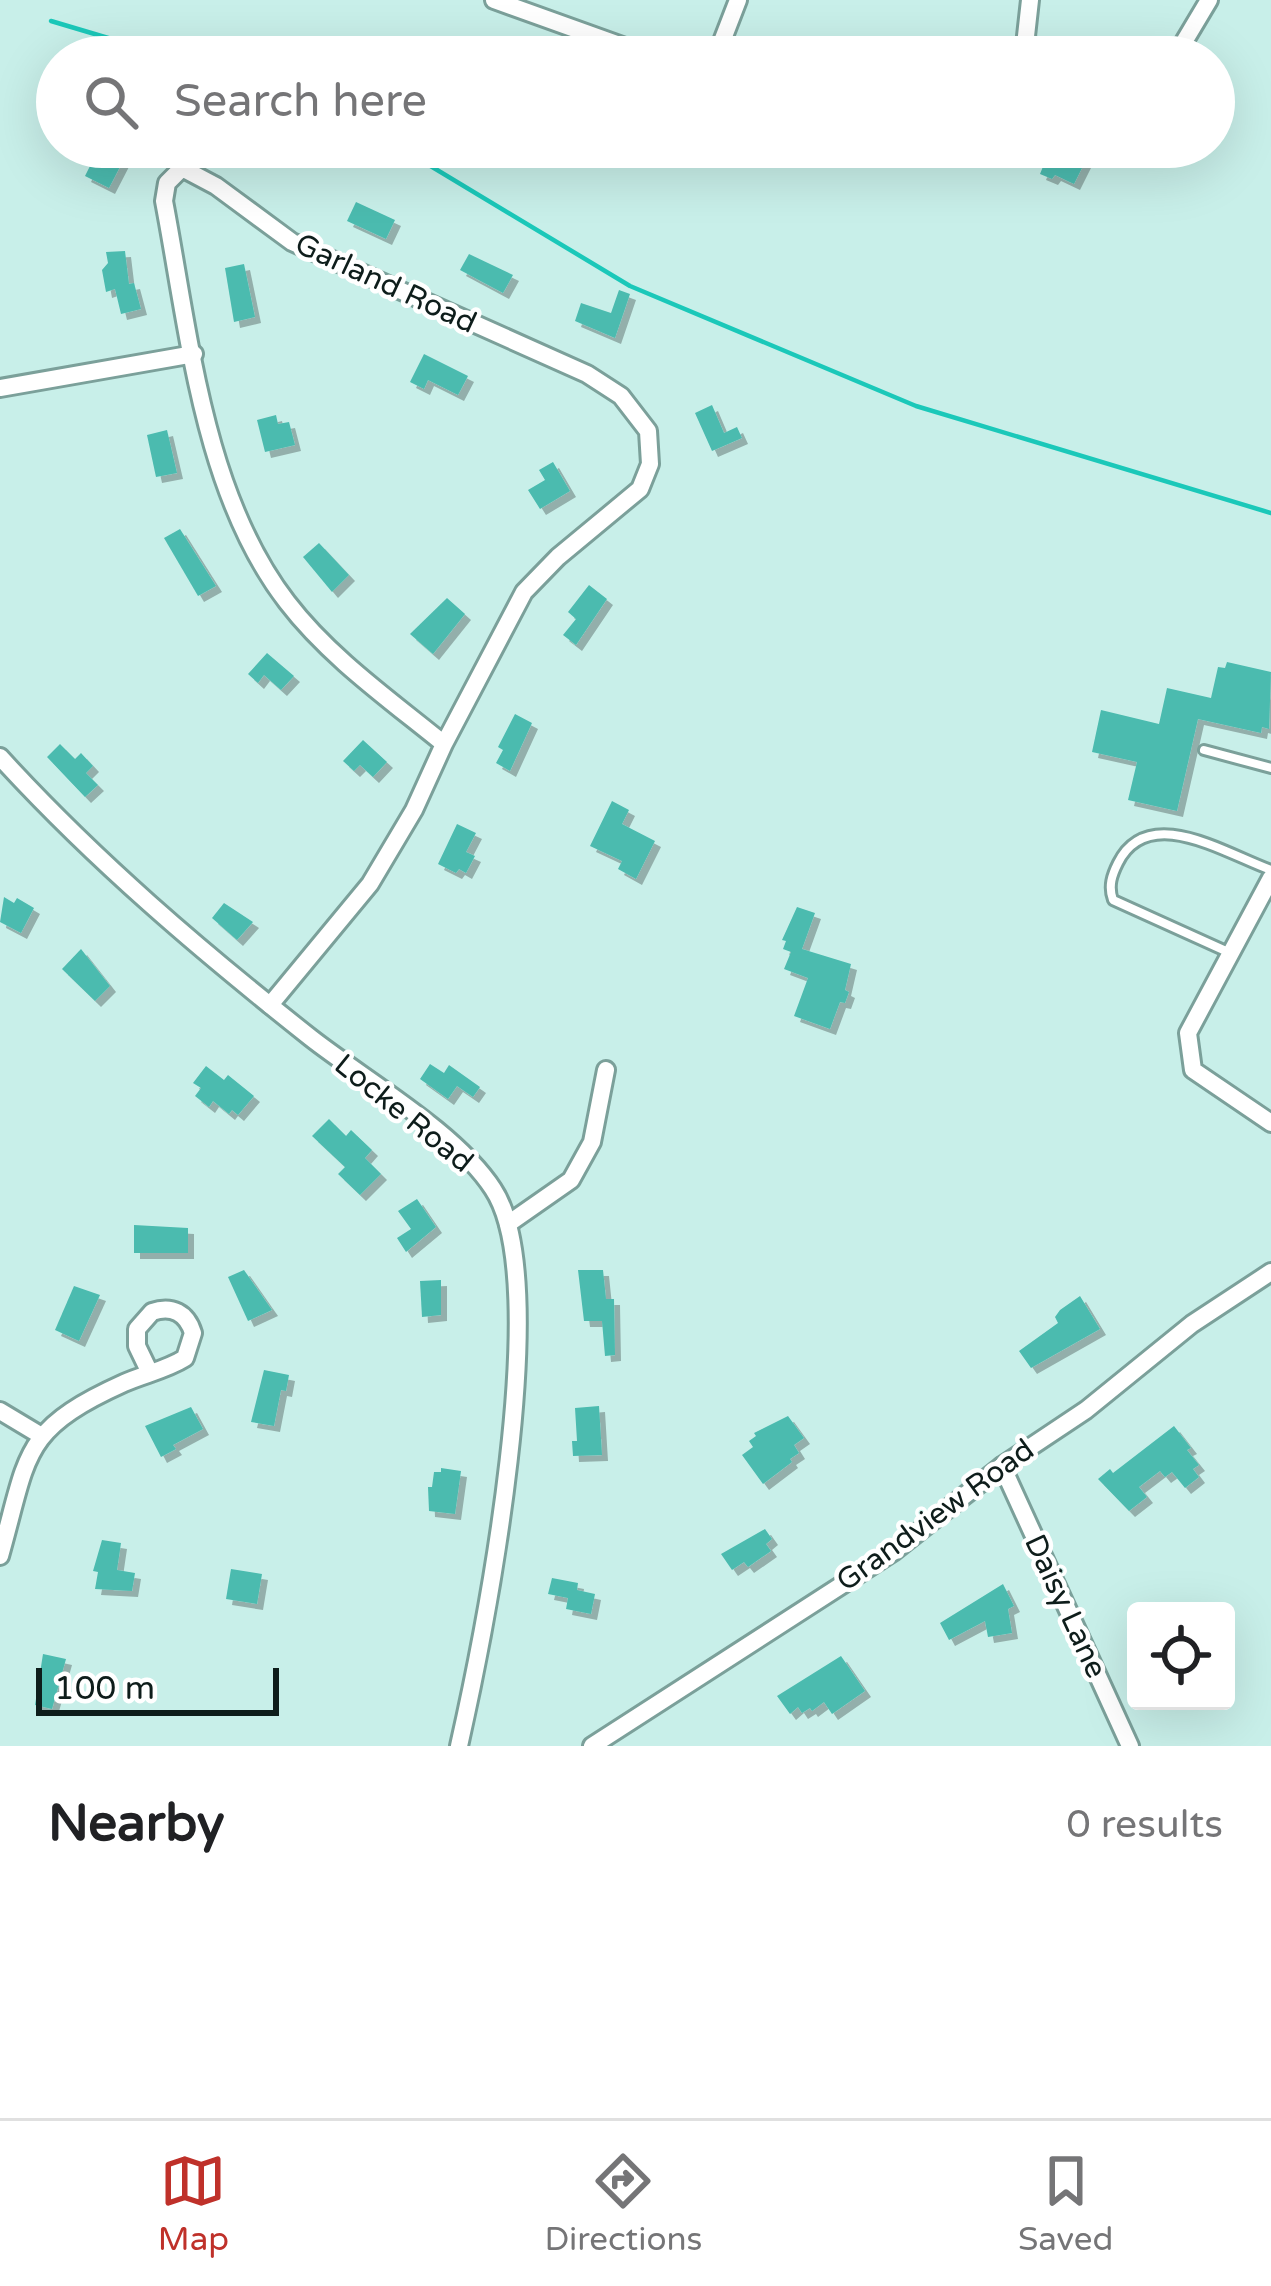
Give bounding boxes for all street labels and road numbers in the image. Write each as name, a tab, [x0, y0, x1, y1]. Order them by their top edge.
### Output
street label: Garland Road	[289, 225, 482, 342]
street label: Locke Road	[327, 1046, 481, 1181]
street label: Grandview Road	[829, 1431, 1041, 1600]
street label: Daisy Lane	[1016, 1529, 1115, 1684]

